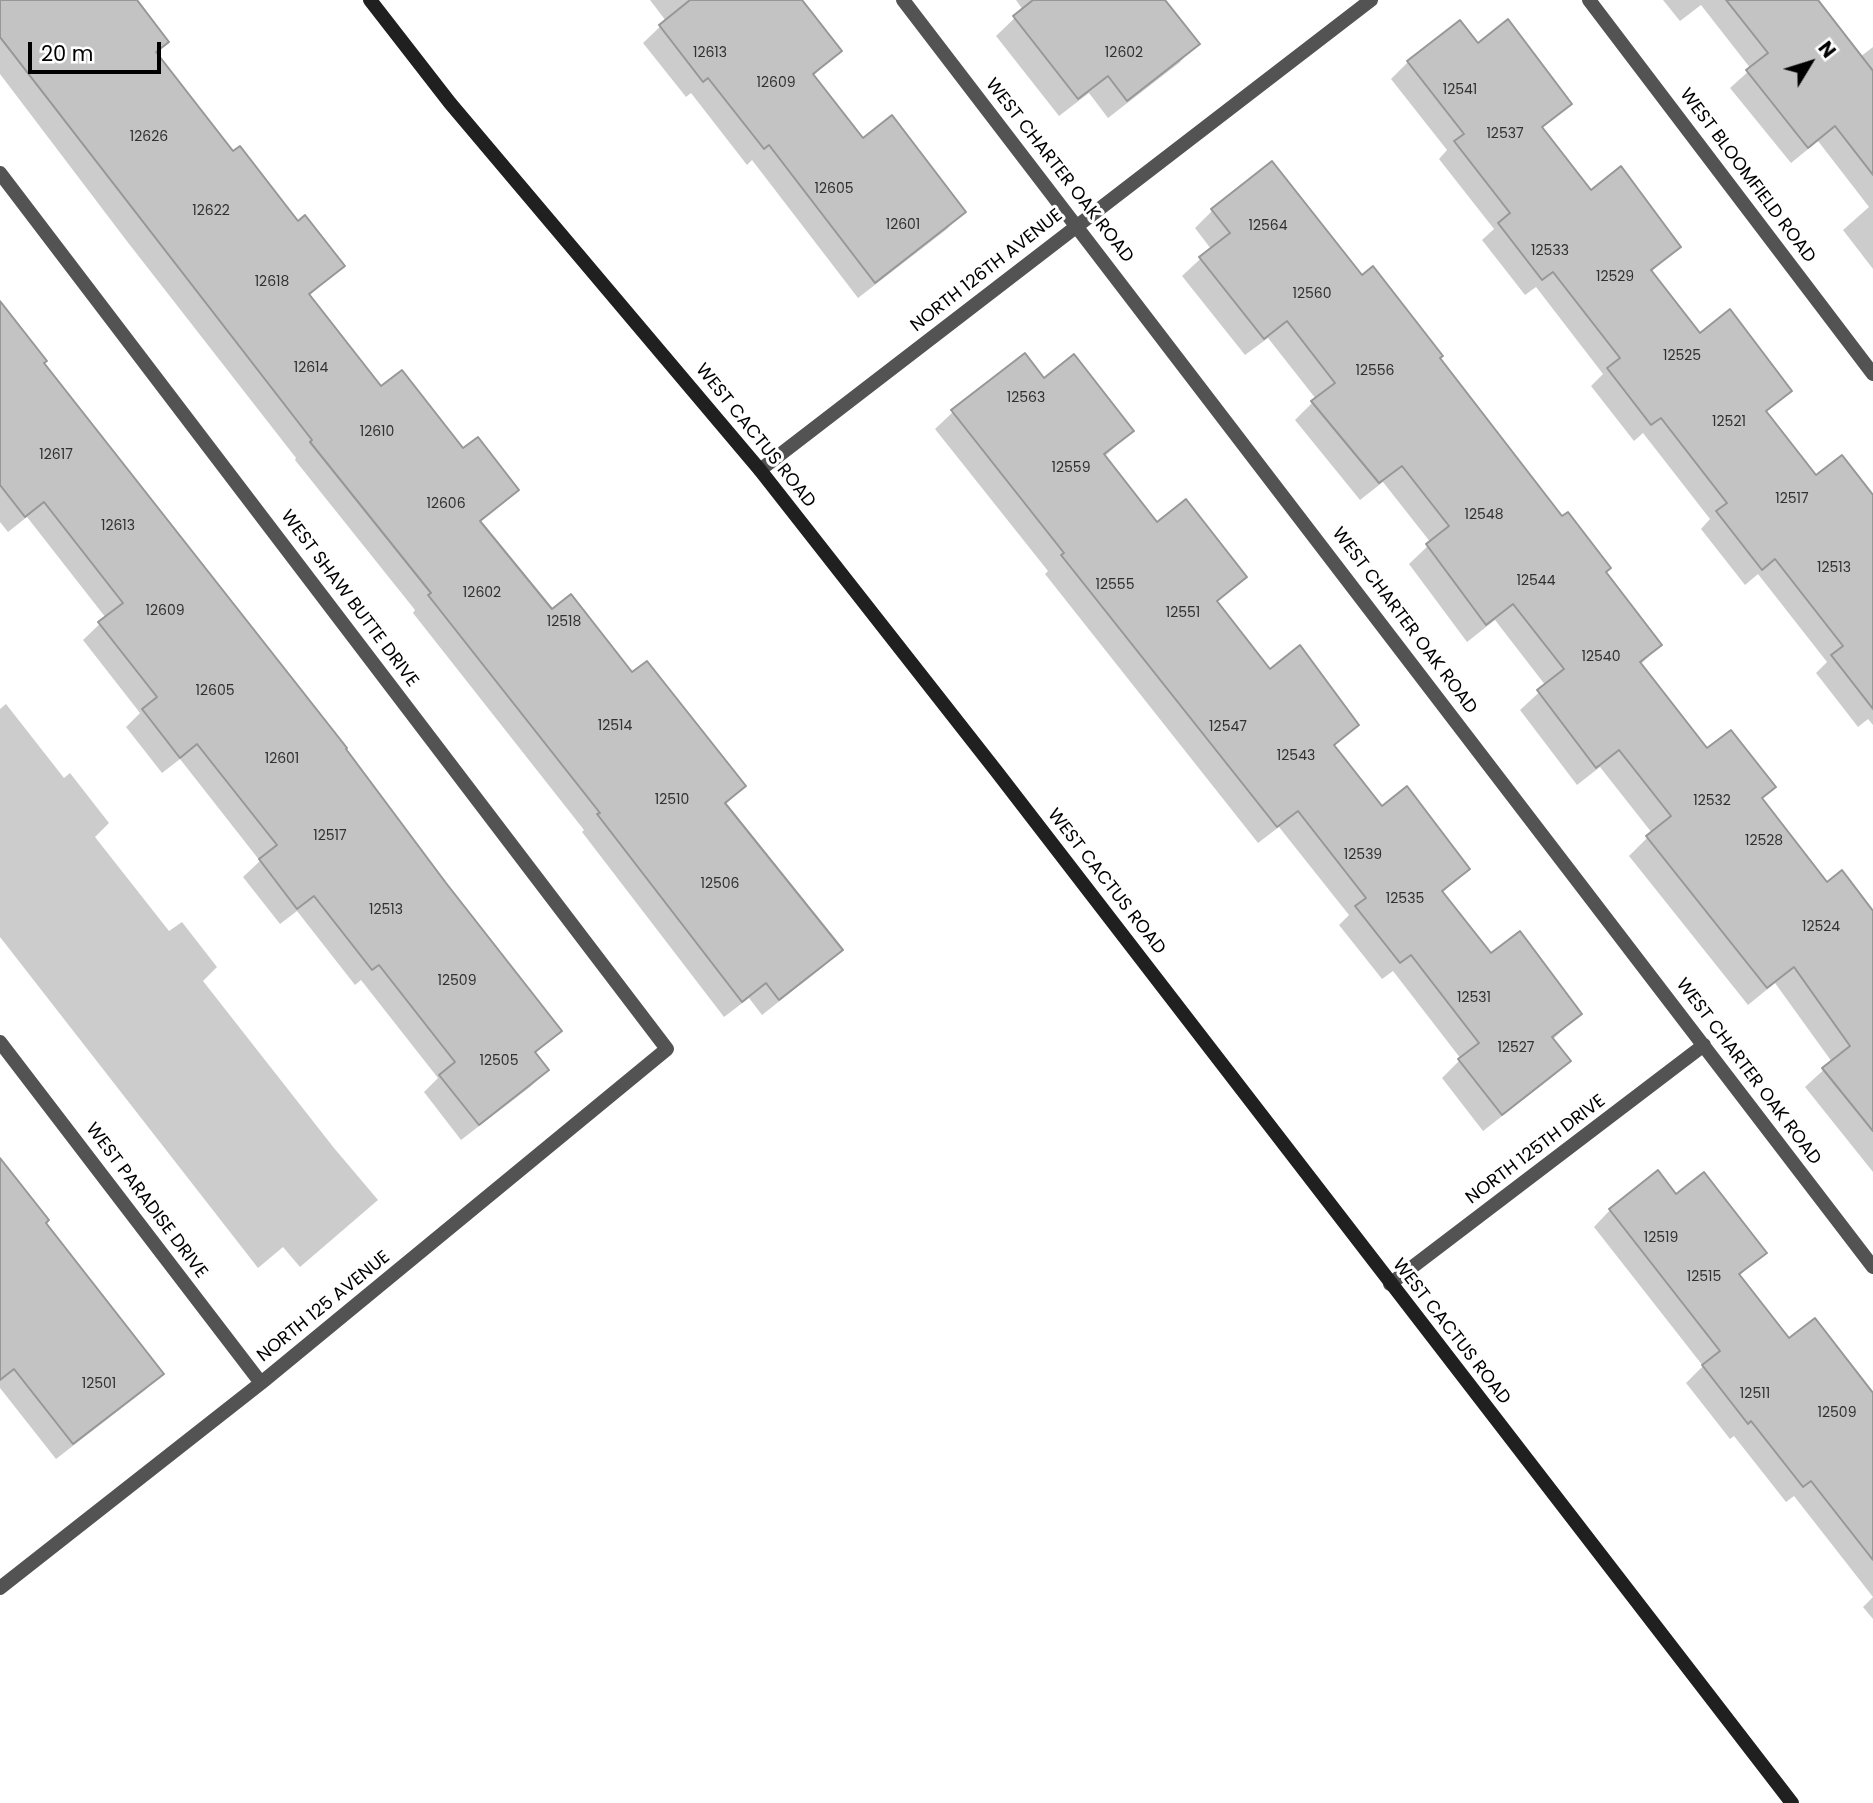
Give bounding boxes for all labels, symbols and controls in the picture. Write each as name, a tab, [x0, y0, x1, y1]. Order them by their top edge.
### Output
scale bar	[32, 28, 164, 72]
north arrow	[1775, 28, 1845, 98]
text: N	[1812, 36, 1842, 64]
text: 20 m	[41, 39, 94, 68]
house number: 12613	[693, 45, 727, 61]
house number: 12602	[1105, 45, 1143, 61]
house number: 12609	[756, 75, 796, 91]
street label: WEST CHARTER OAK ROAD	[980, 75, 1138, 267]
house number: 12541	[1443, 82, 1477, 98]
street label: WEST BLOOMFIELD ROAD	[1674, 85, 1820, 267]
house number: 12537	[1486, 126, 1524, 142]
house number: 12626	[130, 129, 168, 145]
house number: 12605	[814, 181, 854, 197]
house number: 12622	[192, 203, 230, 219]
street label: NORTH 126TH AVENUE	[907, 205, 1067, 337]
house number: 12601	[886, 217, 920, 233]
house number: 12564	[1248, 218, 1288, 234]
house number: 12533	[1531, 243, 1569, 259]
house number: 12529	[1596, 269, 1634, 285]
house number: 12618	[255, 274, 289, 290]
house number: 12560	[1292, 286, 1332, 302]
house number: 12525	[1663, 348, 1701, 364]
house number: 12614	[294, 360, 328, 376]
street label: WEST CACTUS ROAD	[690, 360, 820, 512]
house number: 12556	[1355, 363, 1395, 379]
house number: 12563	[1007, 390, 1045, 406]
house number: 12521	[1712, 414, 1746, 430]
house number: 12610	[360, 424, 394, 440]
house number: 12617	[39, 447, 73, 463]
house number: 12559	[1052, 460, 1090, 476]
house number: 12517	[1775, 491, 1809, 507]
house number: 12606	[426, 496, 466, 512]
street label: WEST SHAW BUTTE DRIVE	[275, 506, 423, 692]
house number: 12548	[1465, 507, 1503, 523]
house number: 12613	[101, 518, 135, 534]
street label: WEST CHARTER OAK ROAD	[1327, 524, 1481, 718]
house number: 12513	[1817, 560, 1851, 576]
house number: 12544	[1517, 573, 1555, 589]
house number: 12555	[1096, 577, 1134, 593]
house number: 12602	[463, 585, 501, 601]
house number: 12609	[145, 603, 185, 619]
house number: 12551	[1166, 605, 1200, 621]
house number: 12518	[547, 614, 581, 630]
house number: 12540	[1582, 649, 1620, 665]
house number: 12605	[195, 683, 235, 699]
house number: 12514	[598, 718, 632, 734]
house number: 12547	[1209, 719, 1247, 735]
house number: 12543	[1277, 748, 1315, 764]
house number: 12601	[265, 751, 299, 767]
house number: 12510	[655, 792, 689, 808]
house number: 12532	[1693, 793, 1731, 809]
street label: WEST CACTUS ROAD	[1042, 805, 1170, 959]
house number: 12517	[313, 828, 347, 844]
house number: 12528	[1745, 833, 1783, 849]
house number: 12539	[1344, 847, 1382, 863]
house number: 12506	[700, 876, 740, 892]
house number: 12535	[1386, 891, 1424, 907]
house number: 12513	[369, 902, 403, 918]
house number: 12524	[1802, 919, 1840, 935]
house number: 12509	[438, 973, 476, 989]
street label: WEST CHARTER OAK ROAD	[1671, 975, 1825, 1169]
house number: 12531	[1457, 990, 1491, 1006]
house number: 12527	[1497, 1040, 1535, 1056]
house number: 12505	[480, 1053, 518, 1069]
street label: NORTH 125TH DRIVE	[1462, 1091, 1610, 1209]
street label: WEST PARADISE DRIVE	[81, 1119, 211, 1283]
house number: 12519	[1644, 1230, 1678, 1246]
street label: NORTH 125 AVENUE	[253, 1247, 395, 1367]
street label: WEST CACTUS ROAD	[1387, 1255, 1515, 1409]
house number: 12515	[1687, 1269, 1721, 1285]
house number: 12501	[82, 1376, 116, 1392]
house number: 12511	[1740, 1386, 1770, 1402]
house number: 12509	[1818, 1405, 1856, 1421]

